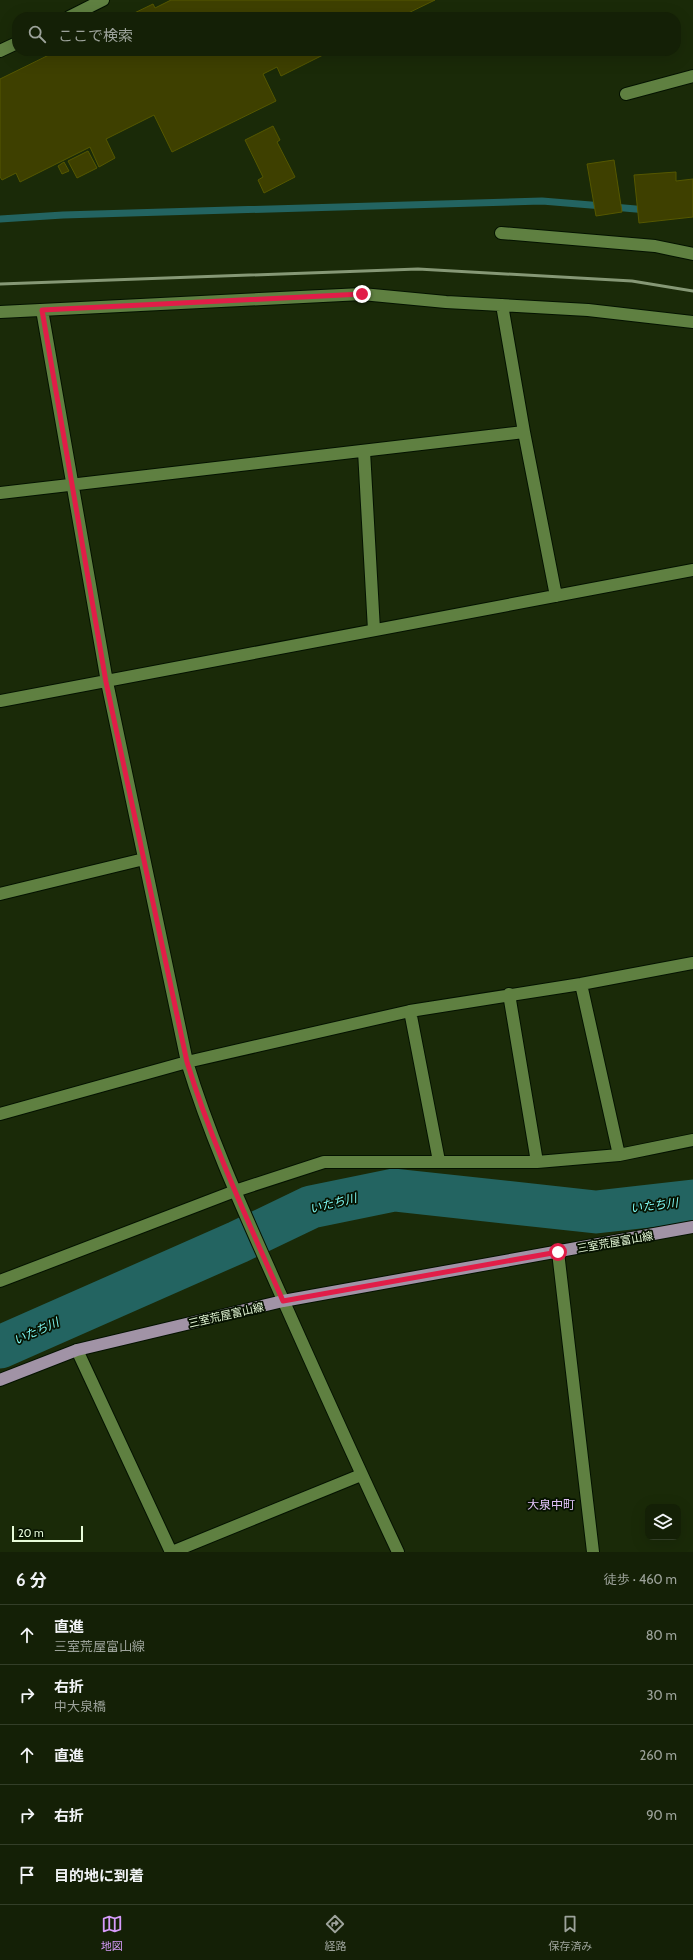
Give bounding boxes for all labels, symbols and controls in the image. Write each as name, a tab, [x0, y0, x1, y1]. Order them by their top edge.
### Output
search box	[12, 12, 681, 56]
icon: search	[26, 23, 48, 45]
text: ここで検索	[58, 27, 133, 45]
route end	[353, 285, 371, 303]
water label: いたち川	[308, 1189, 360, 1216]
water label: いたち川	[629, 1194, 681, 1215]
street label: 三室荒屋富山線	[576, 1228, 654, 1256]
route start	[549, 1243, 567, 1261]
street label: 三室荒屋富山線	[187, 1300, 265, 1330]
water label: いたち川	[11, 1314, 63, 1348]
district label: 大泉中町	[527, 1497, 575, 1512]
map controls	[645, 1504, 681, 1540]
button: layers	[645, 1504, 681, 1540]
scale bar	[12, 1524, 83, 1543]
text: 20 m	[18, 1526, 44, 1540]
text: 6 分	[16, 1570, 46, 1590]
text: 徒歩 · 460 m	[604, 1571, 677, 1587]
text: 直進	[54, 1618, 84, 1636]
icon: ahead	[16, 1624, 38, 1646]
text: 80 m	[646, 1627, 677, 1643]
text: 三室荒屋富山線	[54, 1638, 145, 1654]
text: 右折	[54, 1678, 84, 1696]
icon: right	[16, 1684, 38, 1706]
text: 30 m	[647, 1687, 677, 1703]
text: 中大泉橋	[54, 1698, 106, 1714]
icon: ahead	[16, 1744, 38, 1766]
text: 直進	[54, 1747, 84, 1765]
text: 260 m	[639, 1747, 677, 1763]
icon: right	[16, 1804, 38, 1826]
text: 右折	[54, 1807, 84, 1825]
text: 90 m	[646, 1807, 677, 1823]
icon: arrive	[16, 1864, 38, 1886]
text: 目的地に到着	[54, 1867, 144, 1885]
tab: 地図	[101, 1913, 123, 1953]
tab: 経路	[324, 1913, 346, 1953]
tab: 保存済み	[548, 1913, 592, 1953]

